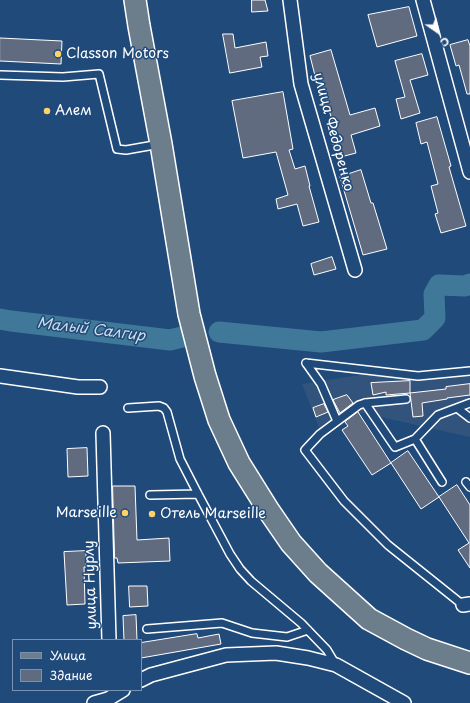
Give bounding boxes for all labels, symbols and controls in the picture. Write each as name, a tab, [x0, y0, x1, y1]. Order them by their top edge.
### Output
north arrow	[418, 12, 458, 52]
text: С	[437, 33, 453, 52]
place label: Classon Motors	[66, 46, 169, 62]
marker: Classon Motors	[53, 49, 63, 59]
street label: улица Федоренко	[309, 71, 357, 193]
place label: Алем	[55, 103, 92, 119]
marker: Алем	[42, 106, 52, 116]
water label: Малый Салгир	[36, 314, 146, 346]
place label: Marseille	[56, 505, 117, 521]
place label: Отель Marseille	[160, 506, 266, 522]
marker: Marseille	[120, 508, 130, 518]
marker: Отель Marseille	[147, 509, 157, 519]
street label: улица Нурлу	[81, 540, 101, 630]
legend	[12, 639, 142, 691]
text: Улица	[50, 646, 86, 664]
text: Здание	[50, 666, 92, 684]

